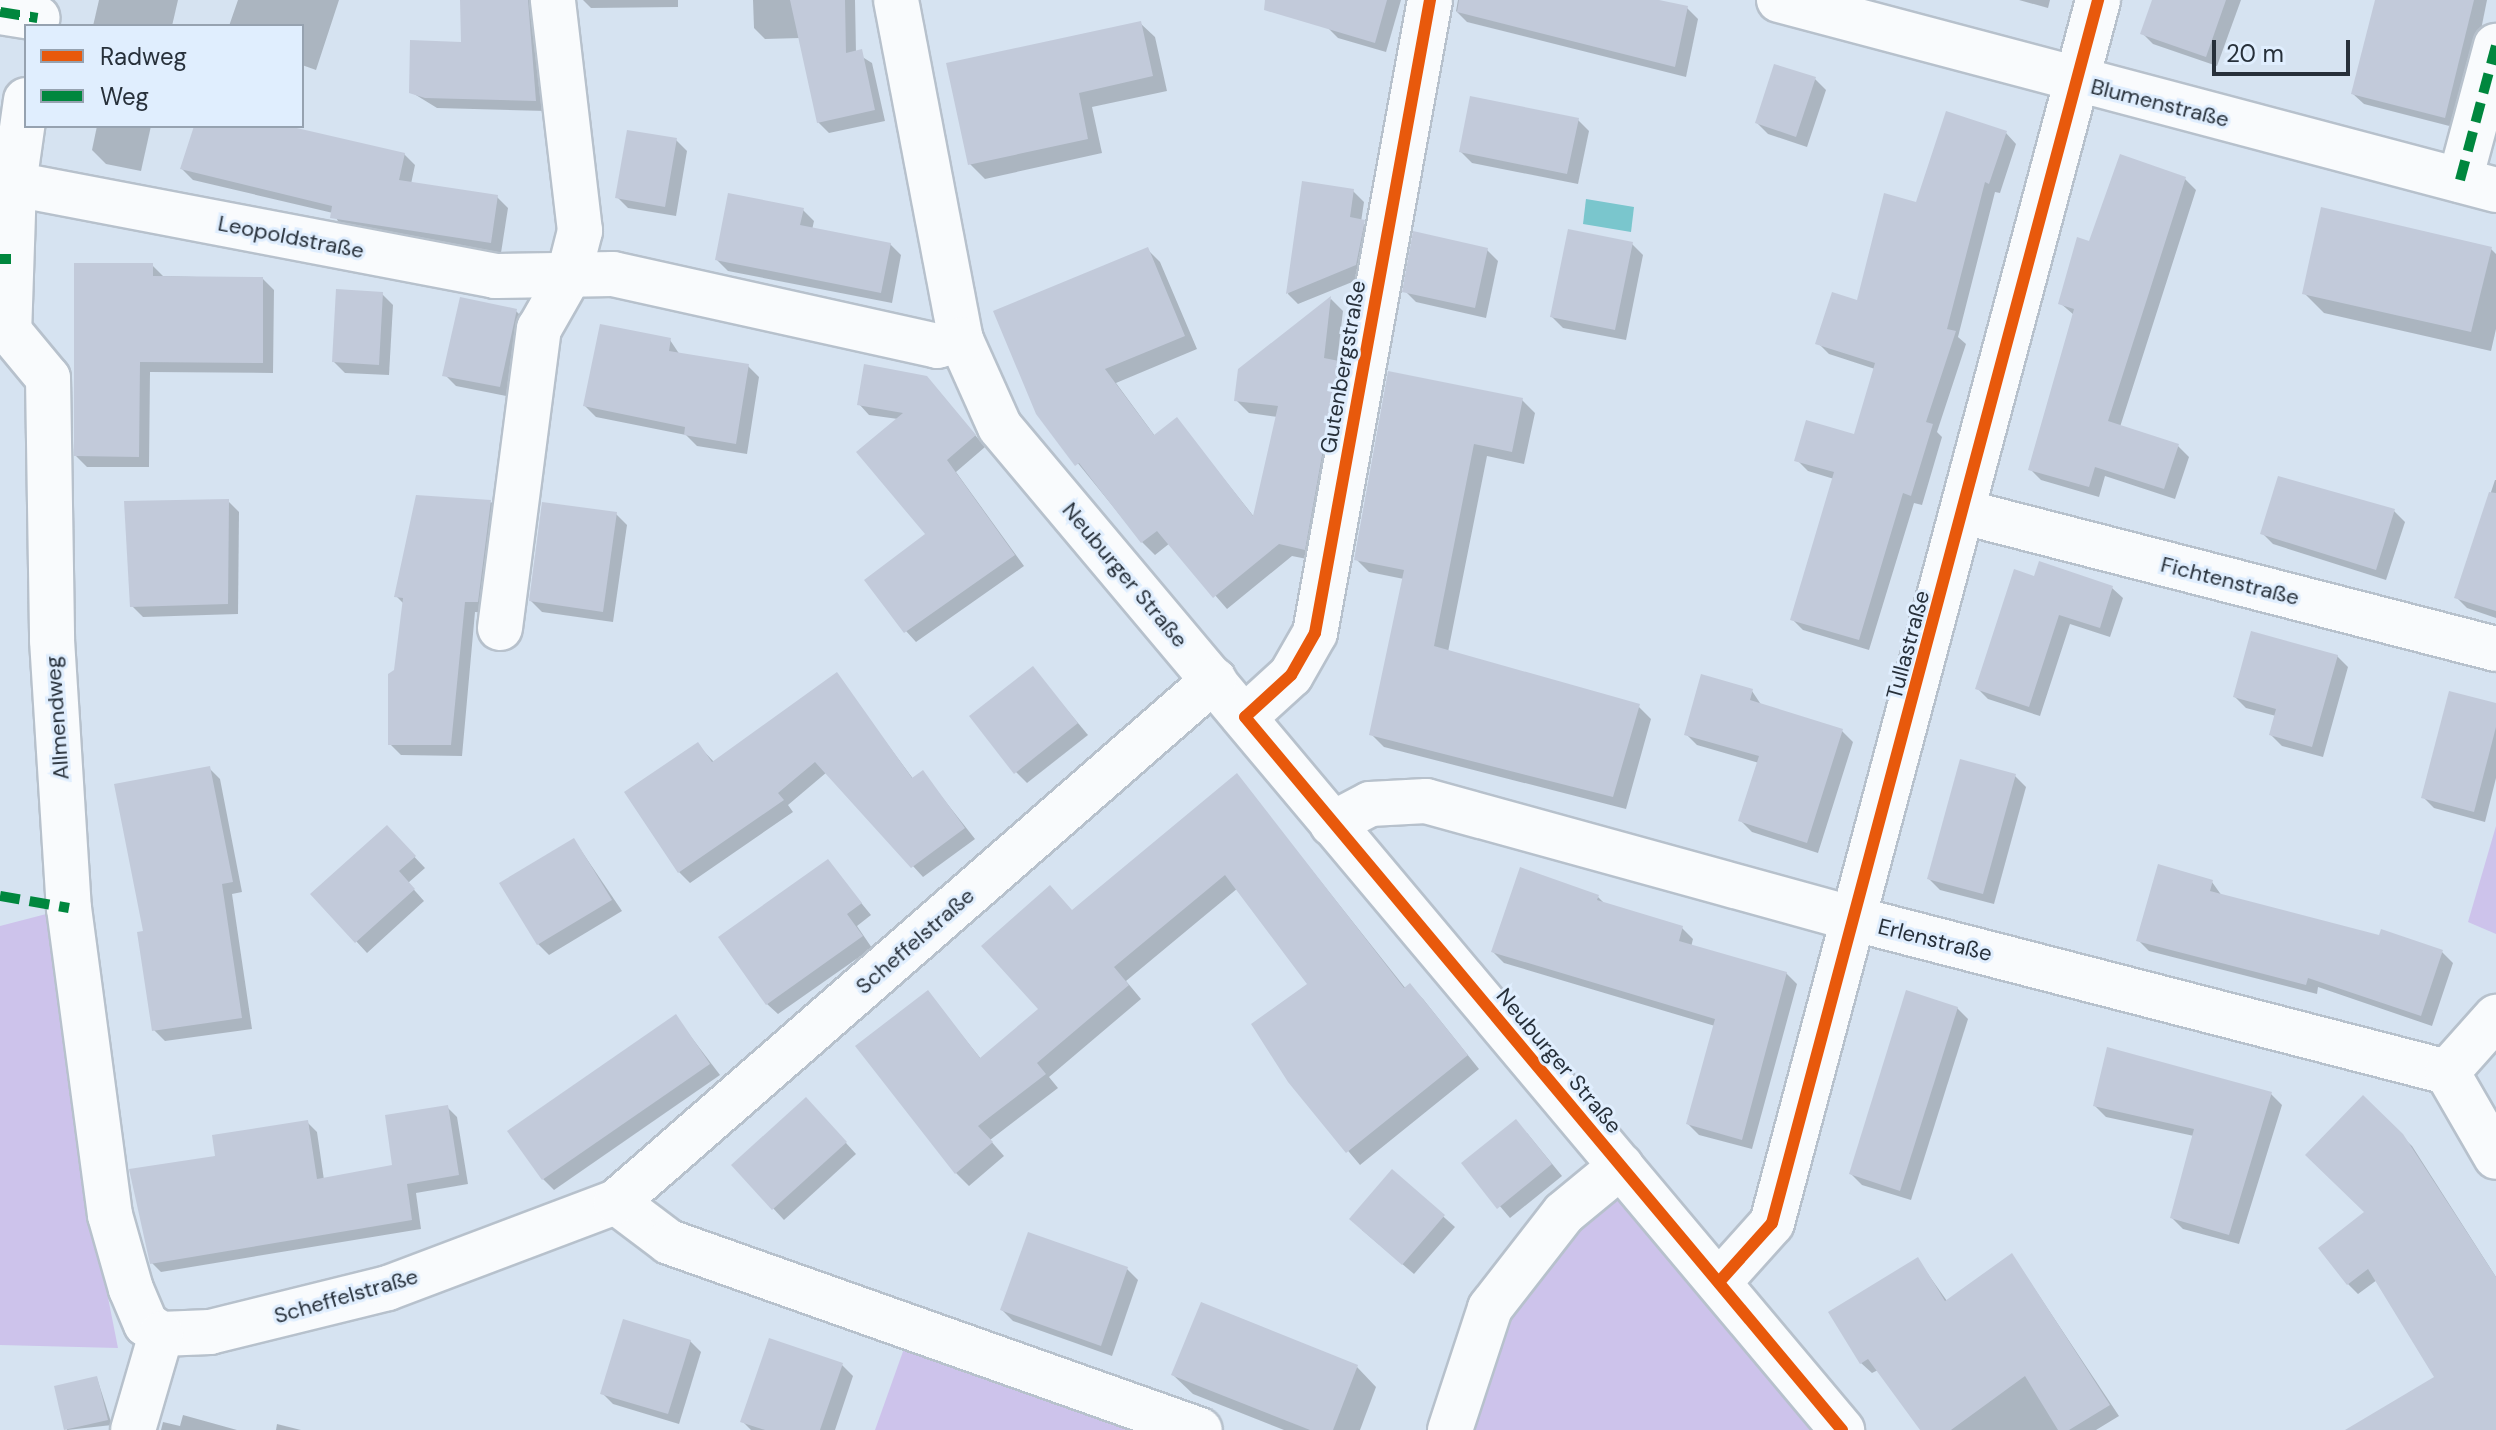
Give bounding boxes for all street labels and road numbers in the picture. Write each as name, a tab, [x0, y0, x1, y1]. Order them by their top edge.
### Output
street label: Blumenstraße	[2088, 73, 2232, 133]
street label: Leopoldstraße	[216, 210, 366, 264]
street label: Gutenbergstraße	[1315, 278, 1371, 456]
street label: Neuburger Straße	[1057, 497, 1193, 653]
street label: Fichtenstraße	[2158, 551, 2302, 611]
street label: Tullastraße	[1881, 588, 1935, 702]
street label: Allmendweg	[40, 655, 74, 781]
street label: Scheffelstraße	[850, 882, 980, 1000]
street label: Erlenstraße	[1875, 913, 1995, 967]
street label: Neuburger Straße	[1491, 983, 1627, 1139]
street label: Scheffelstraße	[271, 1263, 421, 1329]

